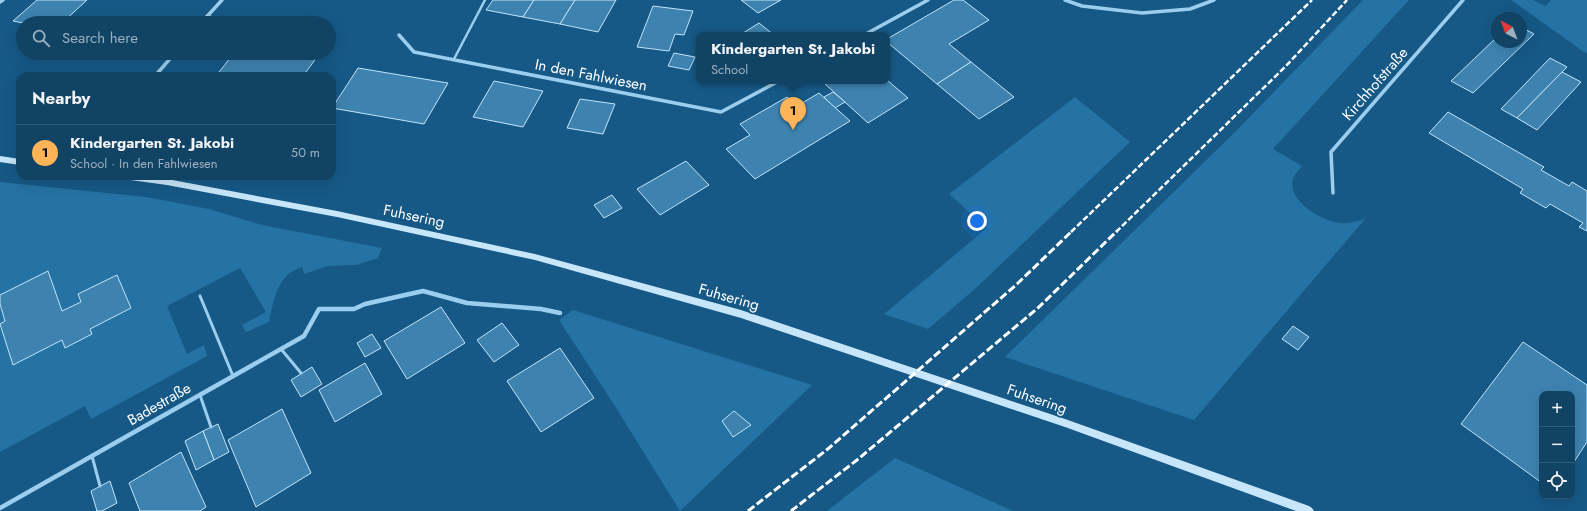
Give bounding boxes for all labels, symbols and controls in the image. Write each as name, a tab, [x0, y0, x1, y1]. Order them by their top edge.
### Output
north arrow	[1491, 12, 1527, 48]
search box	[16, 16, 336, 60]
icon: search	[30, 27, 52, 49]
text: Search here	[62, 27, 138, 49]
popup	[696, 32, 890, 84]
text: Kindergarten St. Jakobi	[711, 38, 875, 60]
street label: Kirchhofstraße	[1337, 42, 1413, 126]
street label: In den Fahlwiesen	[533, 53, 649, 97]
text: School	[711, 60, 748, 79]
text: Nearby	[32, 86, 90, 110]
pin: 1	[780, 97, 806, 130]
text: Kindergarten St. Jakobi	[70, 132, 234, 154]
text: 1	[42, 143, 48, 162]
text: 50 m	[291, 143, 320, 162]
text: School · In den Fahlwiesen	[70, 154, 218, 173]
street label: Fuhsering	[381, 199, 447, 233]
your location	[967, 211, 987, 231]
street label: Fuhsering	[696, 278, 762, 316]
street label: Badestraße	[123, 377, 195, 431]
street label: Fuhsering	[1004, 378, 1070, 420]
map controls	[1539, 391, 1575, 499]
button: +	[1539, 391, 1575, 427]
button: −	[1539, 427, 1575, 463]
button: locate	[1539, 463, 1575, 499]

